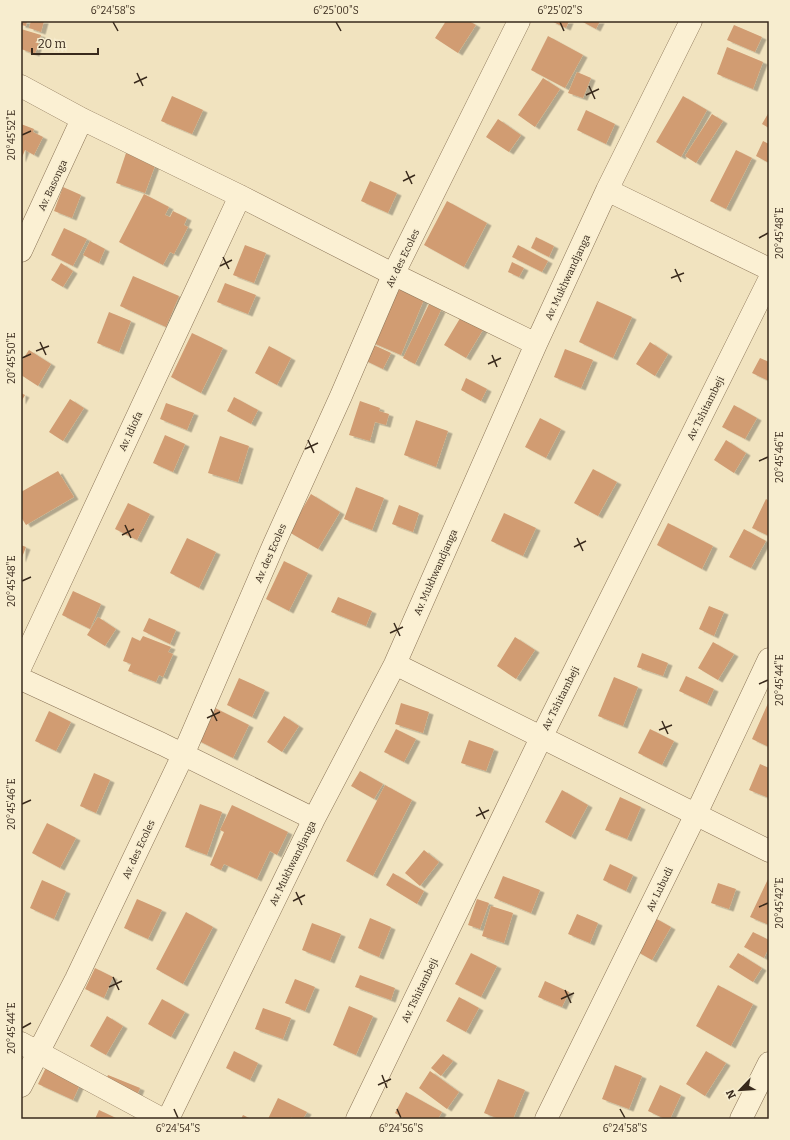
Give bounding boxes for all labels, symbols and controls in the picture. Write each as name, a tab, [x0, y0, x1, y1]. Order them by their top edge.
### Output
text: 6°24'58"S	[91, 5, 135, 17]
text: 6°25'00"S	[313, 5, 359, 17]
text: 6°25'02"S	[538, 5, 582, 17]
scale bar	[32, 30, 98, 56]
text: 20 m	[38, 37, 67, 51]
text: 20°45'52"E	[6, 110, 18, 160]
street label: Av. Basonga	[36, 158, 70, 213]
text: 20°45'48"E	[774, 207, 786, 259]
street label: Av. des Ecoles	[384, 227, 422, 290]
street label: Av. Mukhwandjanga	[543, 232, 593, 322]
text: 20°45'50"E	[6, 332, 18, 384]
street label: Av. Tshitambeji	[685, 375, 727, 442]
street label: Av. Idiofa	[117, 409, 145, 453]
text: 20°45'46"E	[774, 431, 786, 483]
street label: Av. des Ecoles	[253, 522, 289, 585]
street label: Av. Mukhwandjanga	[412, 527, 460, 617]
text: 20°45'48"E	[6, 555, 18, 607]
text: 20°45'44"E	[774, 654, 786, 706]
street label: Av. Tshitambeji	[540, 665, 582, 732]
text: 20°45'46"E	[6, 778, 18, 830]
street label: Av. des Ecoles	[120, 818, 158, 881]
street label: Av. Mukhwandjanga	[267, 819, 319, 908]
street label: Av. Lubudi	[644, 865, 676, 914]
text: 20°45'42"E	[774, 878, 786, 928]
street label: Av. Tshitambeji	[399, 956, 441, 1025]
text: 20°45'44"E	[6, 1002, 18, 1054]
north arrow	[720, 1070, 760, 1110]
text: N	[723, 1087, 739, 1101]
text: 6°24'54"S	[156, 1123, 200, 1135]
text: 6°24'56"S	[379, 1123, 423, 1135]
text: 6°24'58"S	[603, 1123, 647, 1135]

